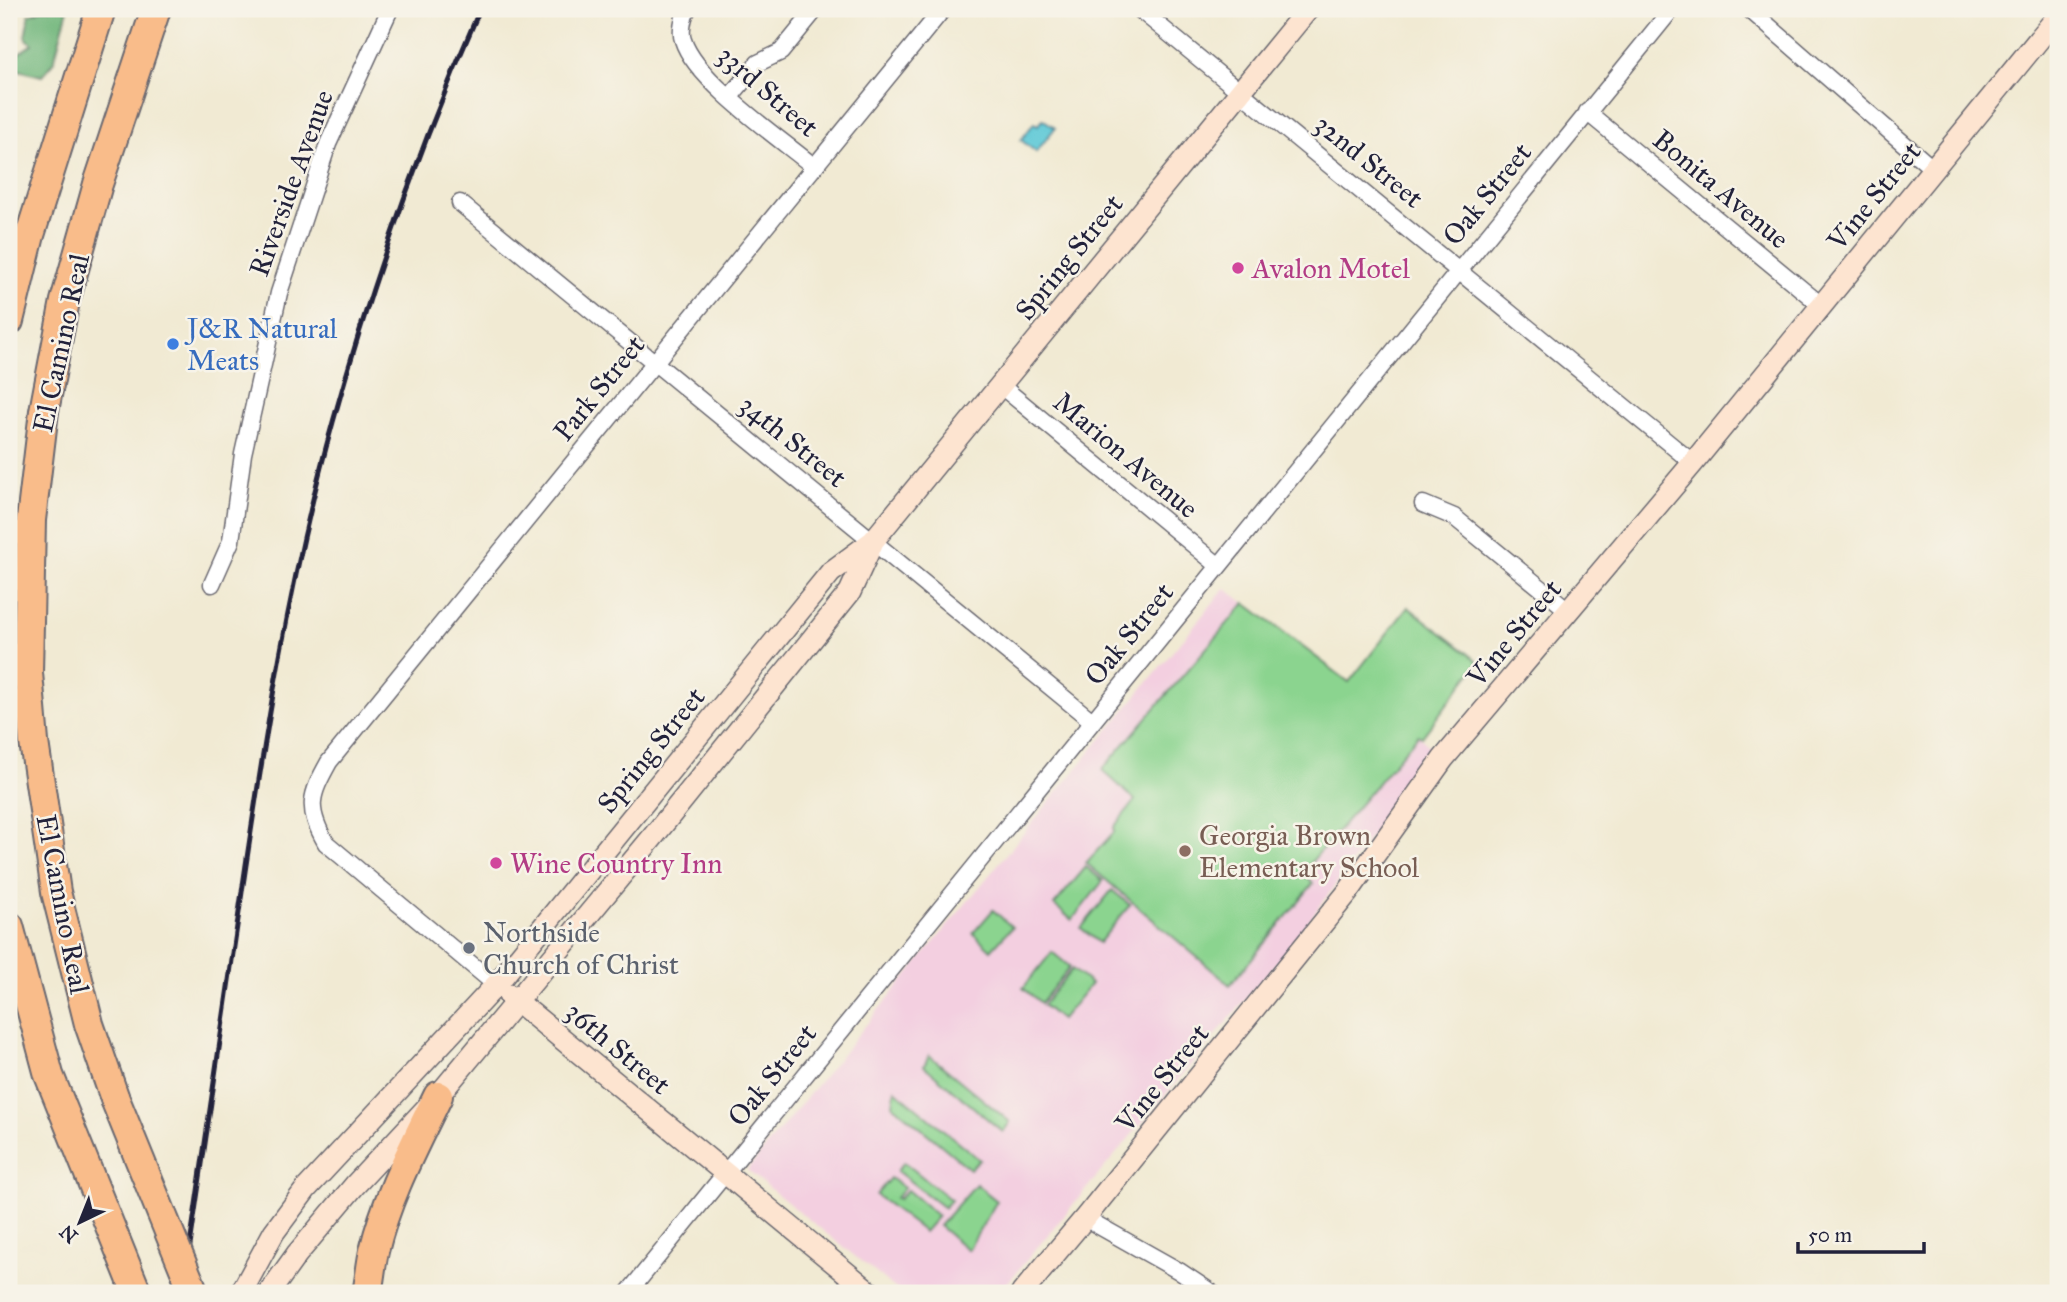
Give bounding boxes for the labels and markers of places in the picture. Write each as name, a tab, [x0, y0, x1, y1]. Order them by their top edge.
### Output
place label: Avalon Motel	[1251, 251, 1410, 286]
marker: Avalon Motel	[1230, 260, 1246, 276]
place label: J&R Natural Meats	[184, 311, 338, 378]
marker: J&R Natural Meats	[165, 336, 181, 352]
place label: Georgia Brown Elementary School	[1199, 818, 1420, 885]
marker: Georgia Brown Elementary School	[1177, 843, 1193, 859]
place label: Wine Country Inn	[510, 846, 722, 881]
marker: Wine Country Inn	[488, 855, 504, 871]
place label: Northside Church of Christ	[483, 915, 679, 982]
marker: Northside Church of Christ	[461, 940, 477, 956]

